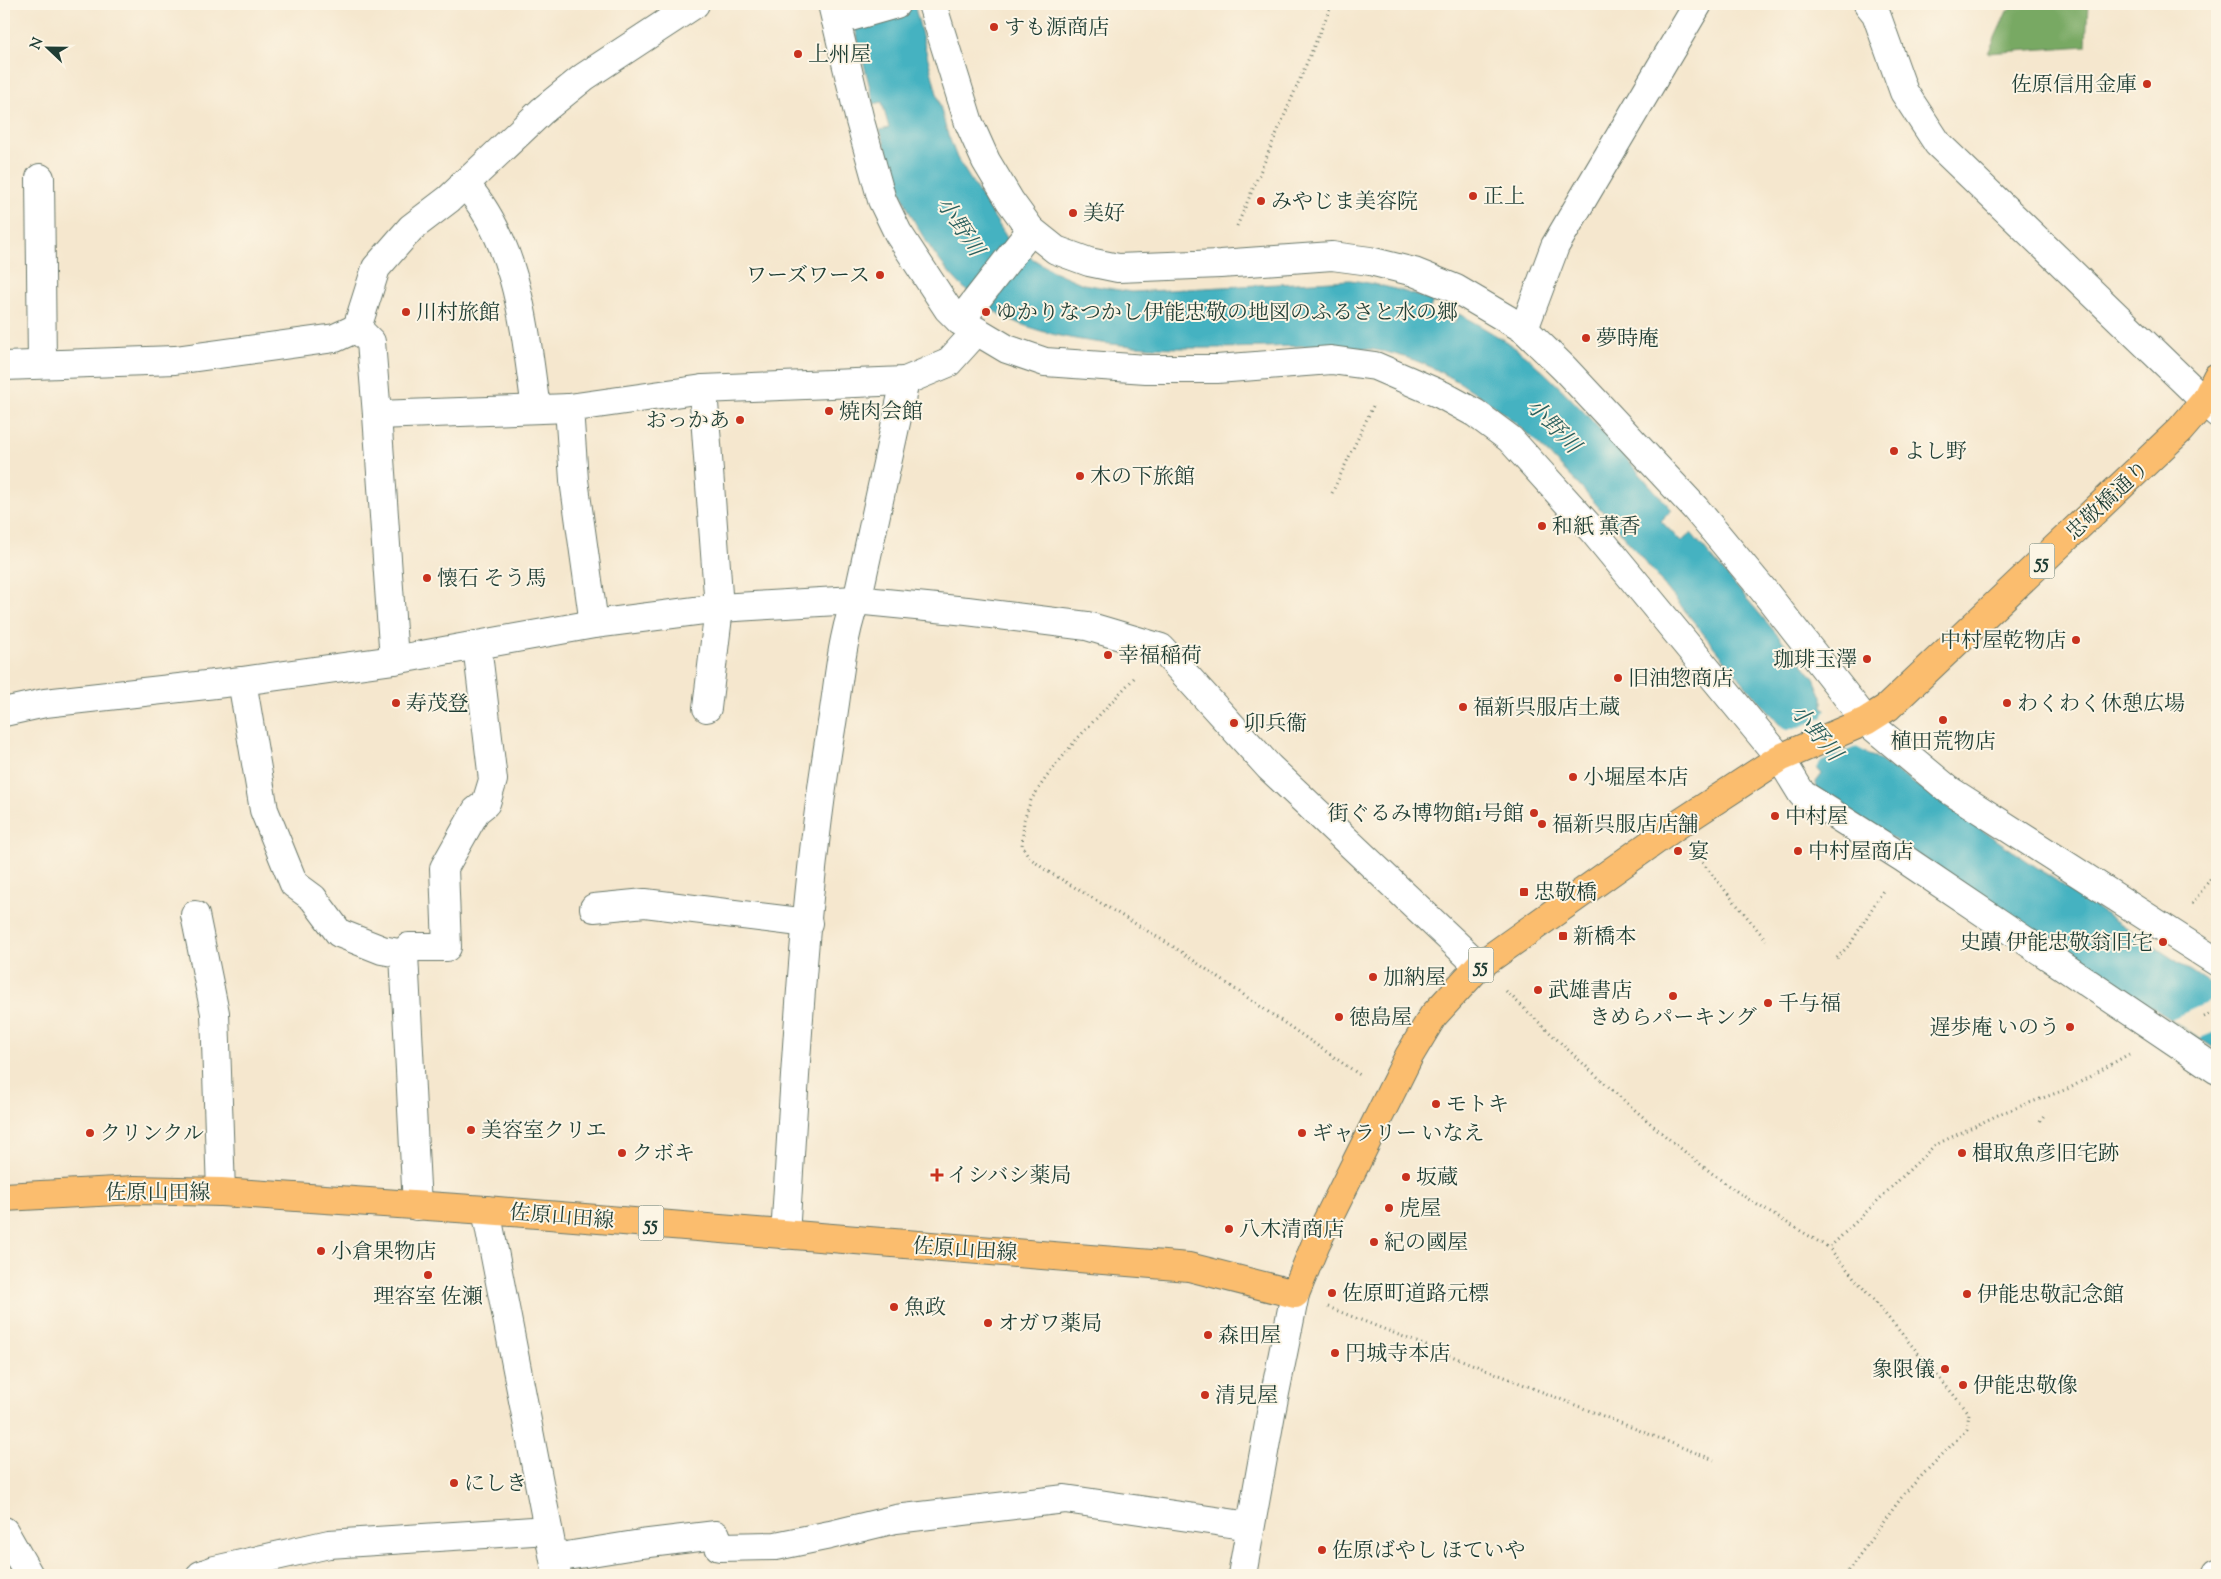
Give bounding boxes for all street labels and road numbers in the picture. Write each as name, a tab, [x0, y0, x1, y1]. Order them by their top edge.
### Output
street label: 忠敬橋通り	[2060, 455, 2157, 548]
road number: 55	[2030, 544, 2054, 578]
road number: 55	[1468, 948, 1494, 982]
street label: 佐原山田線	[106, 1179, 211, 1209]
street label: 佐原山田線	[508, 1198, 615, 1238]
road number: 55	[638, 1206, 664, 1240]
street label: 佐原山田線	[911, 1232, 1018, 1270]

